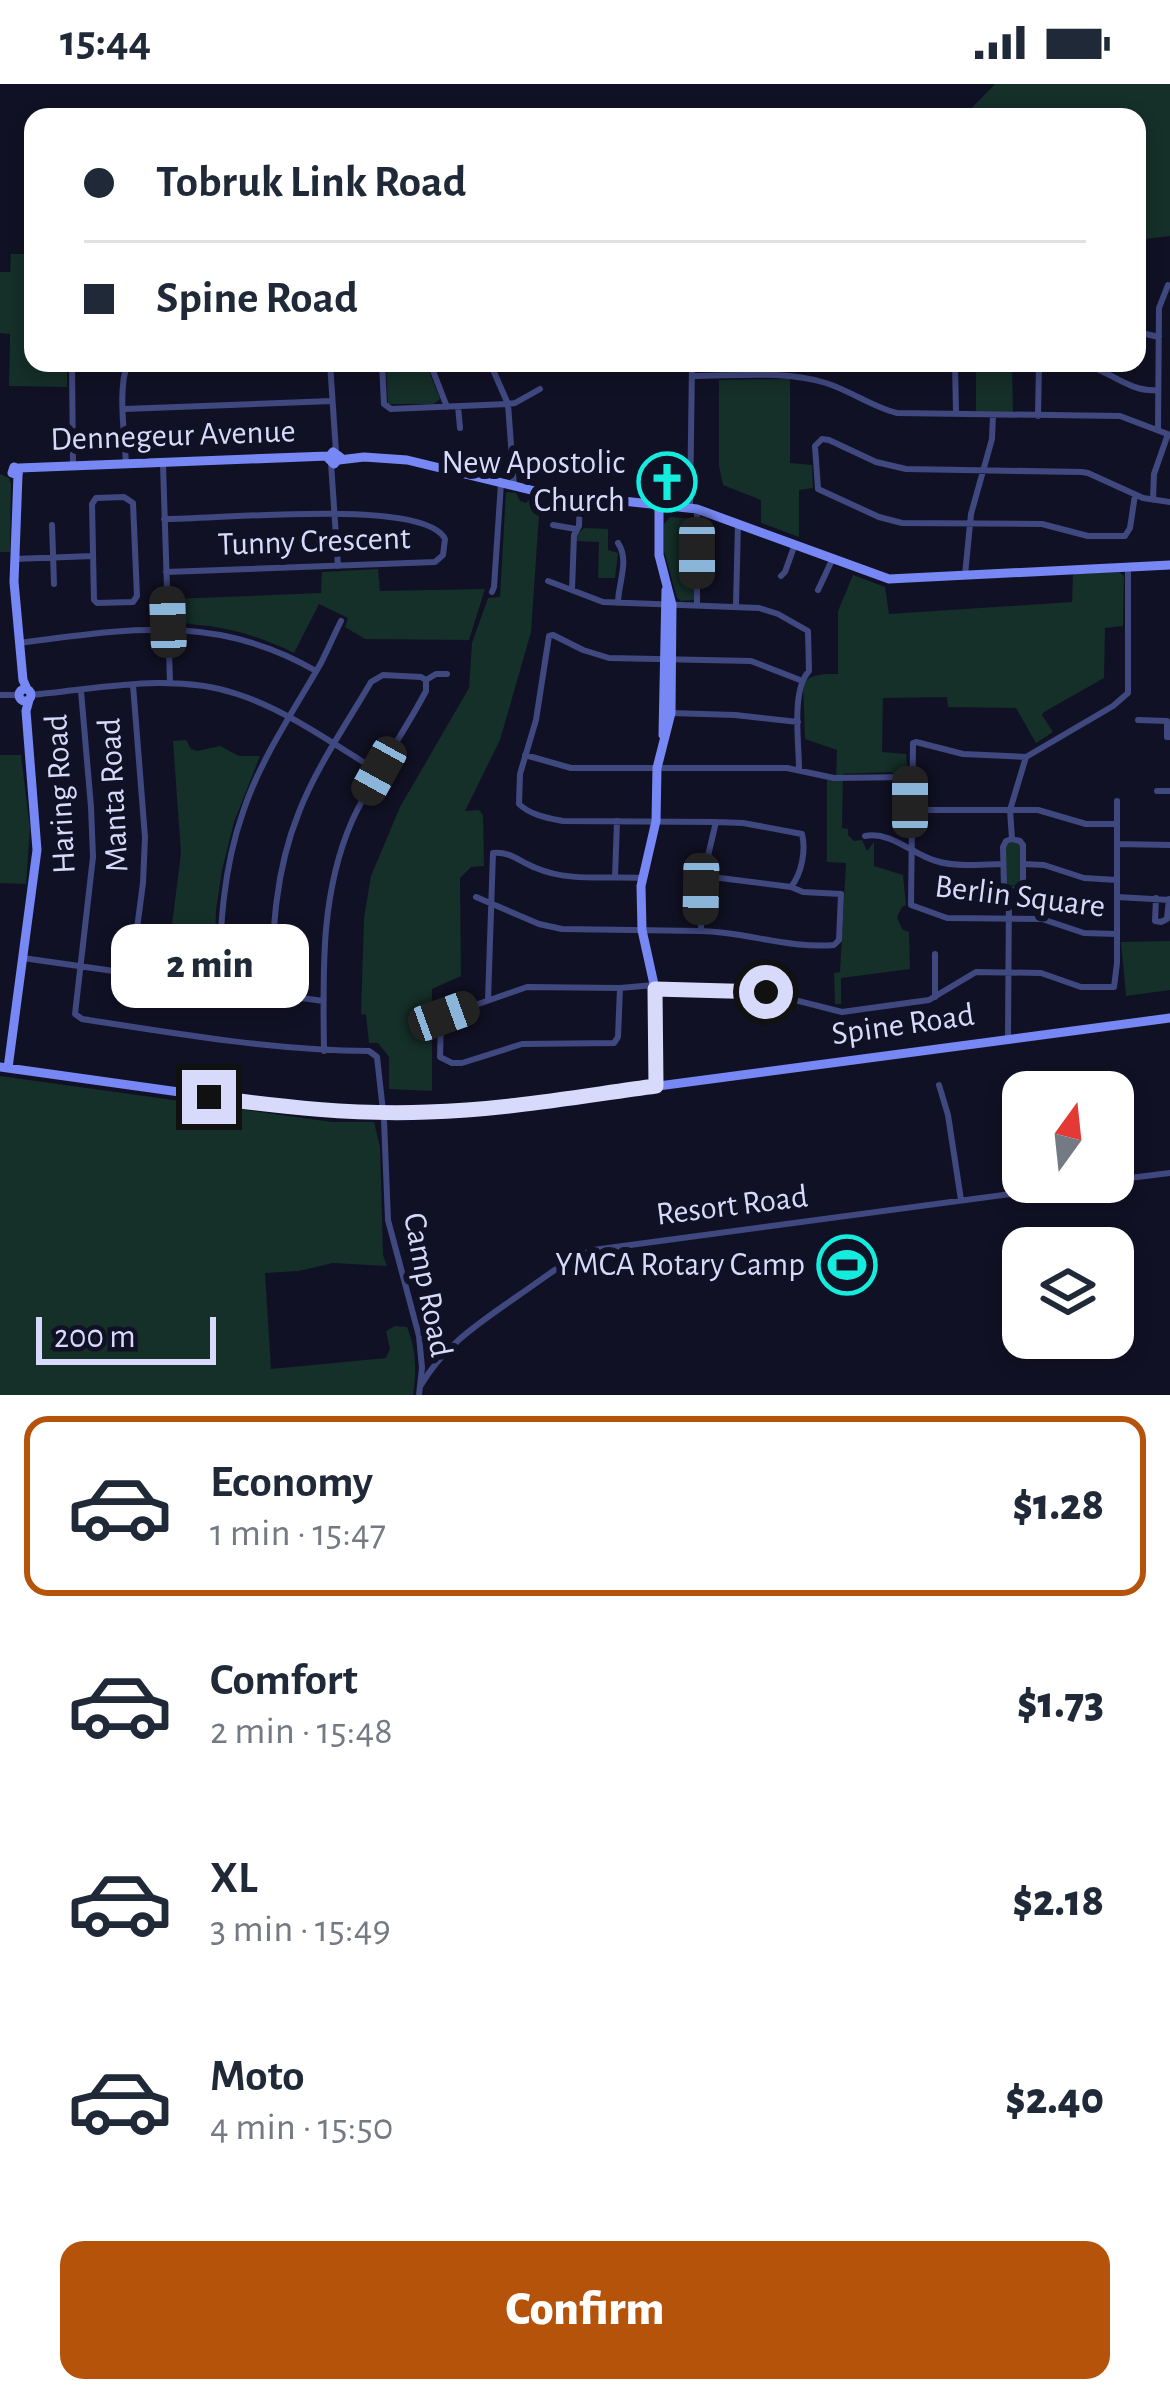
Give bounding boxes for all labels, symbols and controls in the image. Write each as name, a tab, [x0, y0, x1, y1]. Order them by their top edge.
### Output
text: 15:44	[60, 19, 151, 64]
text: Tobruk Link Road	[156, 160, 466, 205]
text: Spine Road	[156, 276, 358, 321]
street label: Dennegeur Avenue	[50, 415, 296, 457]
place label: New Apostolic Church	[441, 447, 625, 518]
church icon: New Apostolic Church	[636, 451, 698, 513]
car	[679, 517, 715, 589]
street label: Tunny Crescent	[217, 522, 411, 562]
car	[149, 585, 187, 659]
street label: Haring Road	[40, 713, 82, 875]
street label: Manta Road	[93, 717, 135, 873]
car	[346, 731, 412, 811]
car	[892, 766, 928, 838]
car	[682, 853, 720, 925]
street label: Berlin Square	[933, 870, 1107, 924]
callout: 2 min	[110, 923, 308, 1007]
text: 2 min	[166, 946, 254, 985]
route start	[739, 965, 793, 1019]
car	[404, 987, 484, 1045]
street label: Spine Road	[830, 999, 976, 1051]
route end	[182, 1070, 236, 1124]
north arrow	[1002, 1071, 1134, 1203]
map controls	[1002, 1071, 1134, 1359]
street label: Resort Road	[654, 1180, 810, 1232]
street label: Camp Road	[397, 1210, 457, 1360]
button: layers	[1002, 1227, 1134, 1359]
sports icon: YMCA Rotary Camp	[816, 1234, 878, 1296]
place label: YMCA Rotary Camp	[555, 1249, 805, 1282]
scale bar	[36, 1311, 216, 1364]
text: 200 m	[54, 1321, 136, 1354]
icon: car	[66, 1452, 174, 1560]
text: Economy	[210, 1460, 373, 1505]
text: $1.28	[1012, 1483, 1104, 1528]
text: 1 min · 15:47	[210, 1514, 386, 1553]
icon: car	[66, 1650, 174, 1758]
text: Comfort	[210, 1658, 358, 1703]
text: $1.73	[1017, 1681, 1104, 1726]
text: 2 min · 15:48	[210, 1712, 393, 1751]
icon: car	[66, 1848, 174, 1956]
text: XL	[210, 1856, 258, 1901]
text: $2.18	[1012, 1879, 1104, 1924]
text: 3 min · 15:49	[210, 1910, 391, 1949]
icon: car	[66, 2046, 174, 2154]
text: Moto	[210, 2054, 305, 2099]
text: $2.40	[1005, 2077, 1104, 2122]
text: 4 min · 15:50	[210, 2108, 393, 2147]
button: Confirm	[60, 2241, 1110, 2379]

